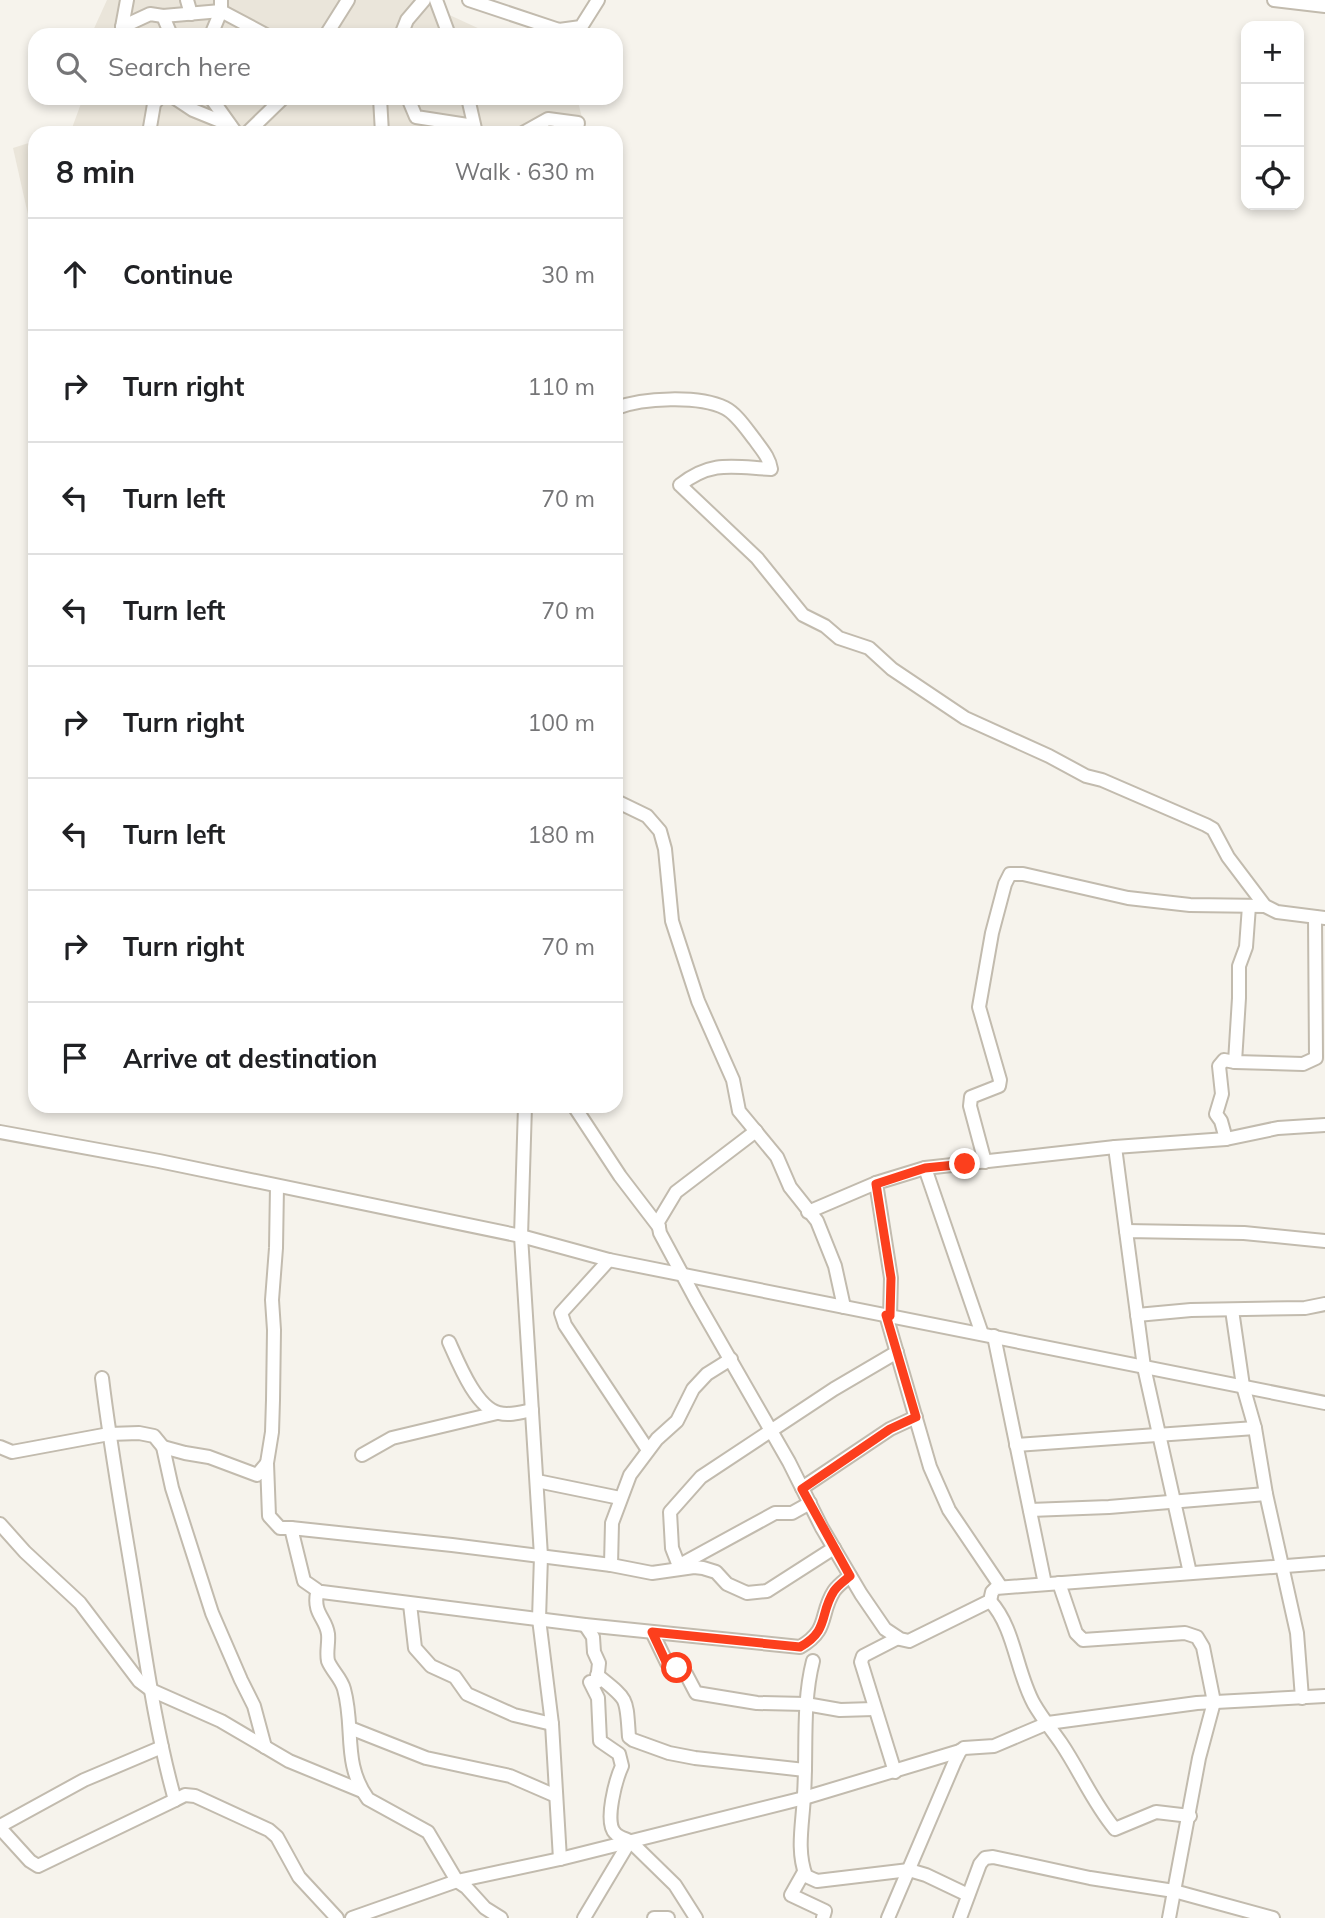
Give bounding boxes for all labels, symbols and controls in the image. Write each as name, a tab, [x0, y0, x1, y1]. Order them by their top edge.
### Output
map controls	[1241, 21, 1304, 210]
button: +	[1241, 21, 1304, 84]
search box	[28, 28, 623, 105]
icon: search	[52, 48, 90, 86]
text: Search here	[108, 50, 251, 83]
button: −	[1241, 84, 1304, 147]
button: locate	[1241, 147, 1304, 210]
text: 8 min	[56, 153, 135, 191]
text: Walk · 630 m	[455, 157, 595, 186]
icon: ahead	[56, 255, 94, 293]
text: Continue	[123, 258, 233, 291]
text: 30 m	[541, 260, 595, 289]
icon: right	[56, 367, 94, 405]
text: Turn right	[123, 370, 244, 403]
text: 110 m	[527, 372, 595, 401]
icon: left	[56, 479, 94, 517]
text: Turn left	[123, 482, 225, 515]
text: 70 m	[541, 484, 595, 513]
icon: left	[56, 591, 94, 629]
text: Turn left	[123, 594, 225, 627]
text: 70 m	[541, 596, 595, 625]
icon: right	[56, 703, 94, 741]
text: Turn right	[123, 706, 244, 739]
text: 100 m	[527, 708, 595, 737]
icon: left	[56, 815, 94, 853]
text: Turn left	[123, 818, 225, 851]
text: 180 m	[527, 820, 595, 849]
icon: right	[56, 927, 94, 965]
text: Turn right	[123, 930, 244, 963]
text: 70 m	[541, 932, 595, 961]
icon: arrive	[56, 1039, 94, 1077]
text: Arrive at destination	[123, 1042, 378, 1075]
route end	[949, 1148, 980, 1179]
route start	[661, 1652, 692, 1683]

